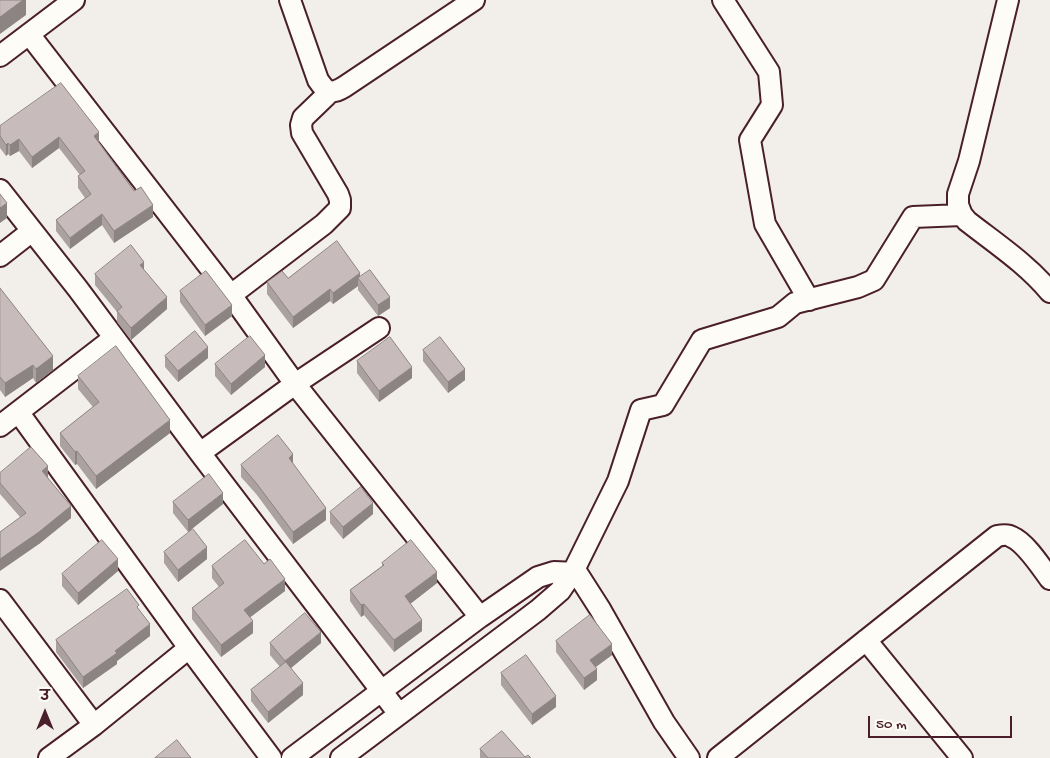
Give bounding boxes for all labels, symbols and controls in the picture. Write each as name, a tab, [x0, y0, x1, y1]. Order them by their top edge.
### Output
north arrow	[20, 688, 70, 738]
text: उ	[40, 689, 50, 706]
scale bar	[870, 706, 1014, 738]
text: 50 m	[876, 716, 907, 734]

